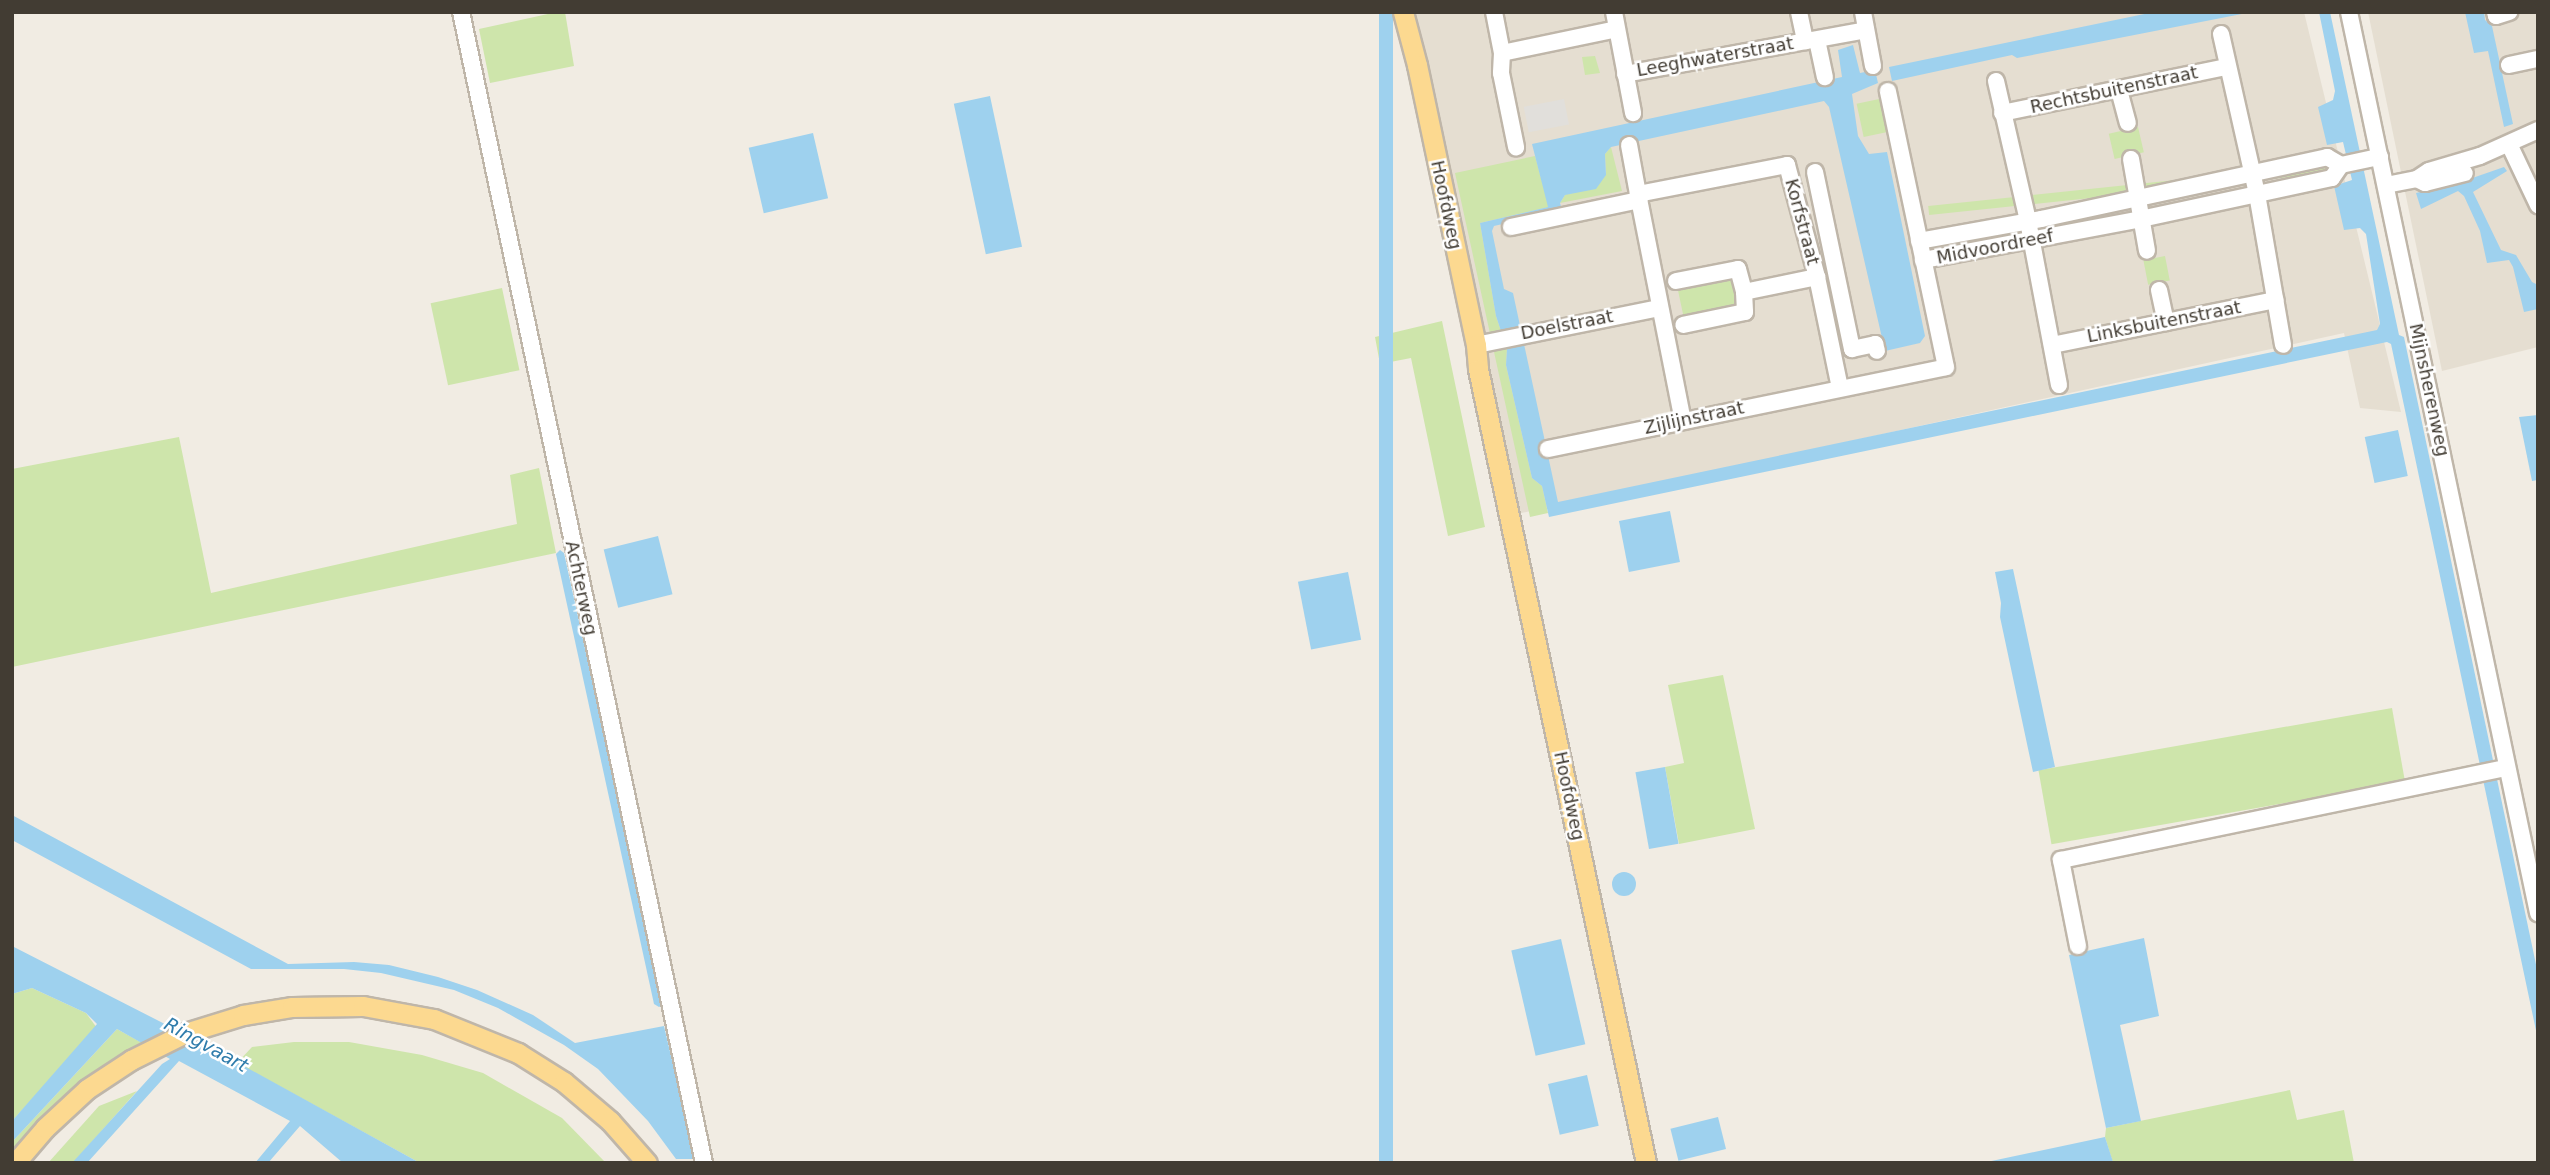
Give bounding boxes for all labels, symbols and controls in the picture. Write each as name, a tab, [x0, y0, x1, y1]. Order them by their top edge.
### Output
street label: Leeghwaterstraat	[1635, 33, 1795, 81]
street label: Rechtsbuitenstraat	[2028, 62, 2200, 118]
street label: Hoofdweg	[1426, 158, 1466, 252]
street label: Korfstraat	[1780, 176, 1824, 268]
street label: Midvoordreef	[1935, 225, 2055, 269]
street label: Linksbuitenstraat	[2085, 296, 2243, 348]
street label: Doelstraat	[1519, 305, 1615, 345]
street label: Mijnsherenweg	[2404, 321, 2454, 459]
street label: Zijlijnstraat	[1642, 397, 1746, 439]
street label: Achterweg	[560, 539, 602, 637]
street label: Hoofdweg	[1549, 749, 1589, 843]
water label: Ringvaart	[160, 1013, 252, 1077]

